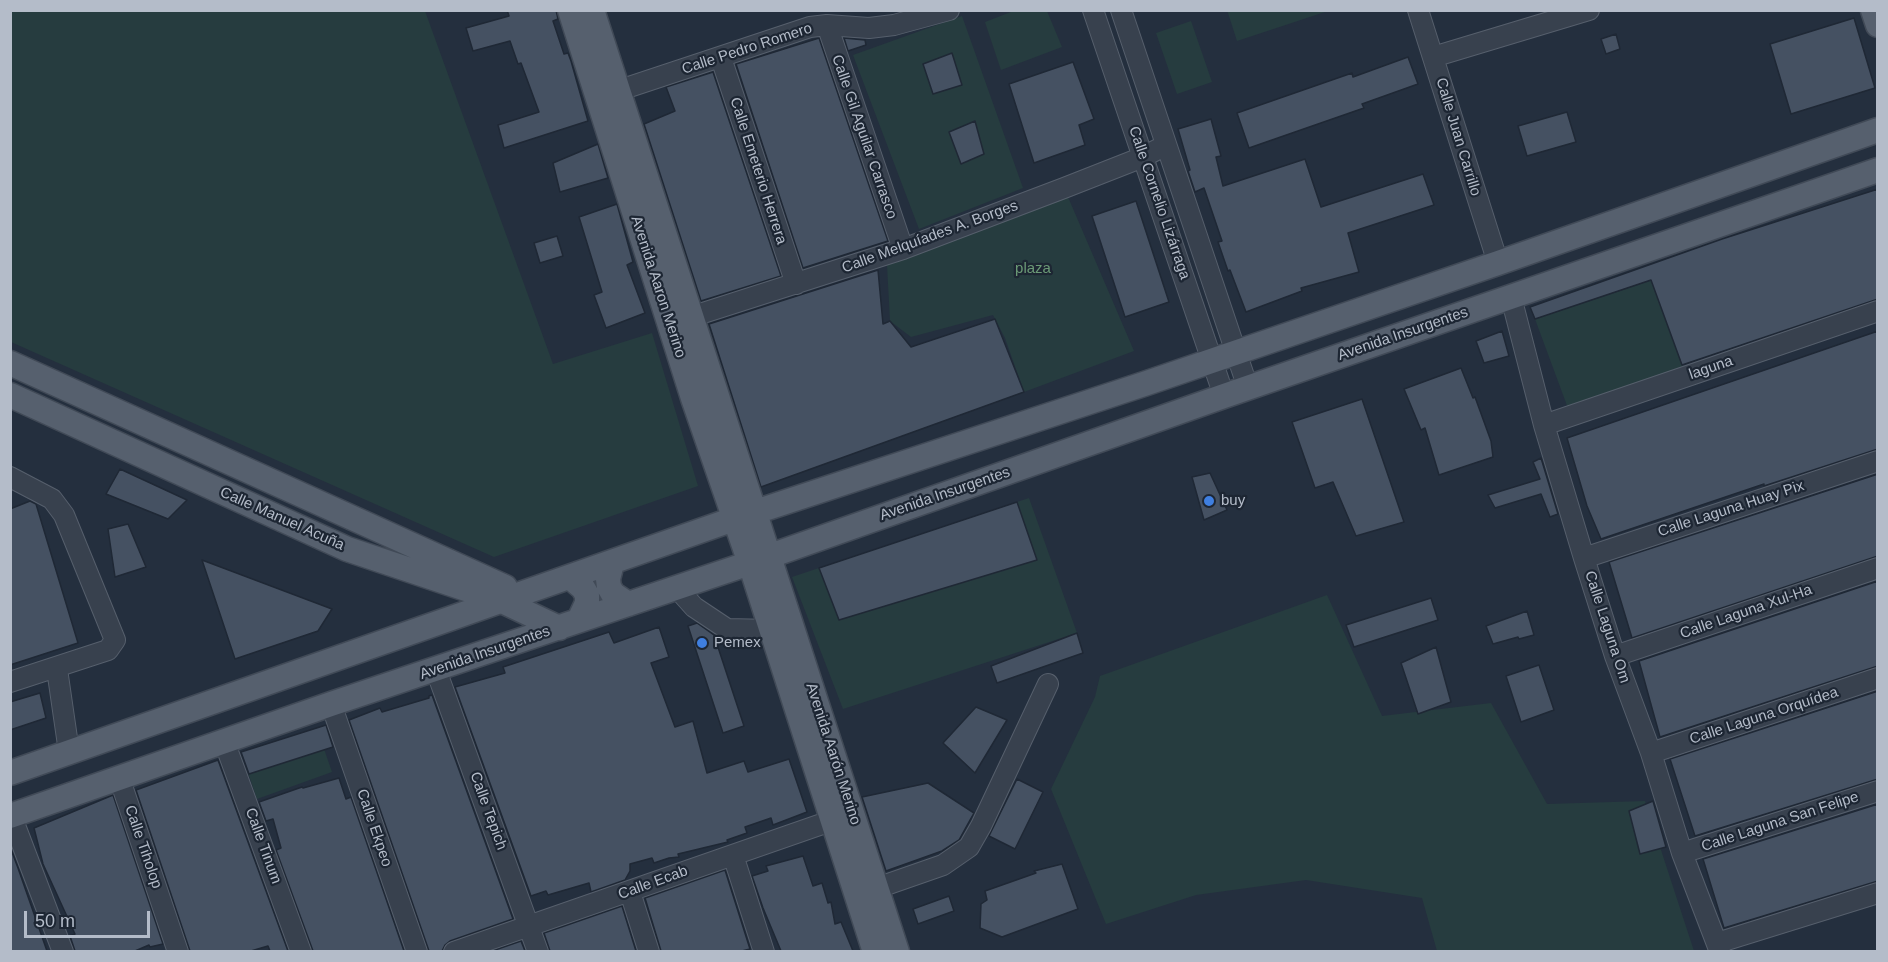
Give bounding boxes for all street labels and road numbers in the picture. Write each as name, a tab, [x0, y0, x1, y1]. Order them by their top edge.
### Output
street label: Calle Pedro Romero	[680, 19, 814, 79]
street label: Calle Gil Aguilar Carrasco	[827, 52, 901, 222]
street label: Calle Juan Carrillo	[1431, 76, 1485, 198]
street label: Calle Emeterio Herrera	[726, 95, 790, 247]
street label: Calle Cornelio Lizárraga	[1124, 124, 1194, 282]
street label: Calle Melquíades A. Borges	[840, 197, 1020, 277]
street label: Avenida Aaron Merino	[627, 214, 689, 360]
street label: Avenida Insurgentes	[1336, 303, 1470, 365]
street label: laguna	[1687, 352, 1735, 384]
street label: Avenida Insurgentes	[878, 463, 1012, 525]
street label: Calle Laguna Huay Pix	[1656, 477, 1806, 541]
street label: Calle Manuel Acuña	[217, 483, 347, 555]
street label: Calle Laguna Om	[1580, 569, 1634, 685]
street label: Calle Laguna Xul-Ha	[1678, 581, 1814, 643]
street label: Avenida Insurgentes	[418, 622, 552, 684]
street label: Avenida Aarón Merino	[802, 681, 864, 827]
street label: Calle Laguna Orquídea	[1687, 683, 1841, 749]
street label: Calle Tepich	[466, 770, 510, 852]
street label: Calle Ekpeo	[352, 787, 396, 869]
street label: Calle Laguna San Felipe	[1699, 788, 1861, 856]
street label: Calle Tiholop	[120, 803, 166, 891]
street label: Calle Tinum	[241, 806, 285, 886]
street label: Calle Ecab	[616, 862, 690, 904]

